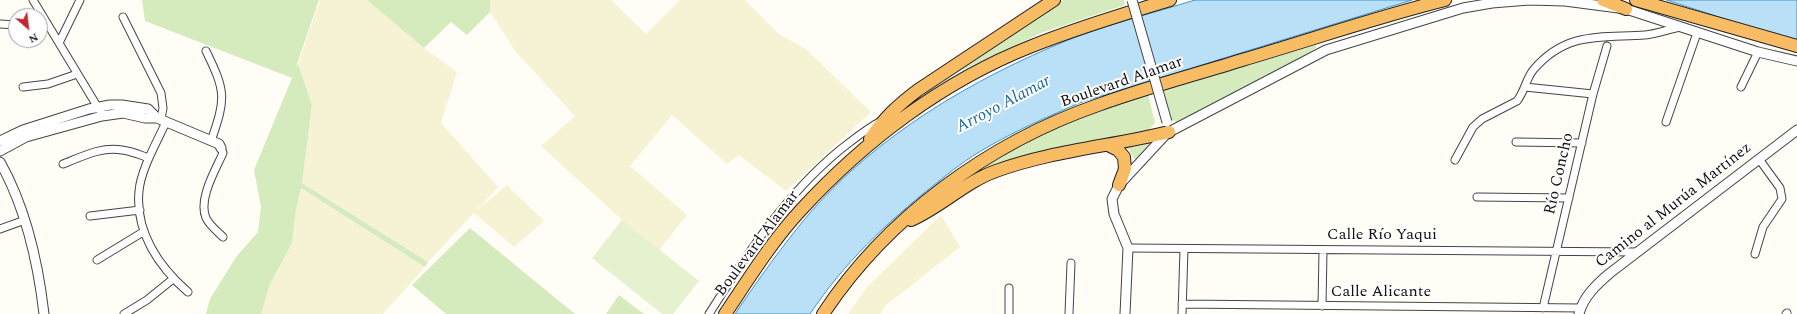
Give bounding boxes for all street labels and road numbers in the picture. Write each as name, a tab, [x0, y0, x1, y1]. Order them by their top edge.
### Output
street label: Boulevard Alamar	[1058, 53, 1186, 113]
street label: Río Concho	[1541, 131, 1579, 217]
street label: Camino al Murúa Martínez	[1592, 139, 1756, 273]
street label: Boulevard Alamar	[712, 187, 804, 301]
street label: Calle Río Yaqui	[1327, 226, 1437, 246]
street label: Calle Alicante	[1331, 283, 1431, 303]

